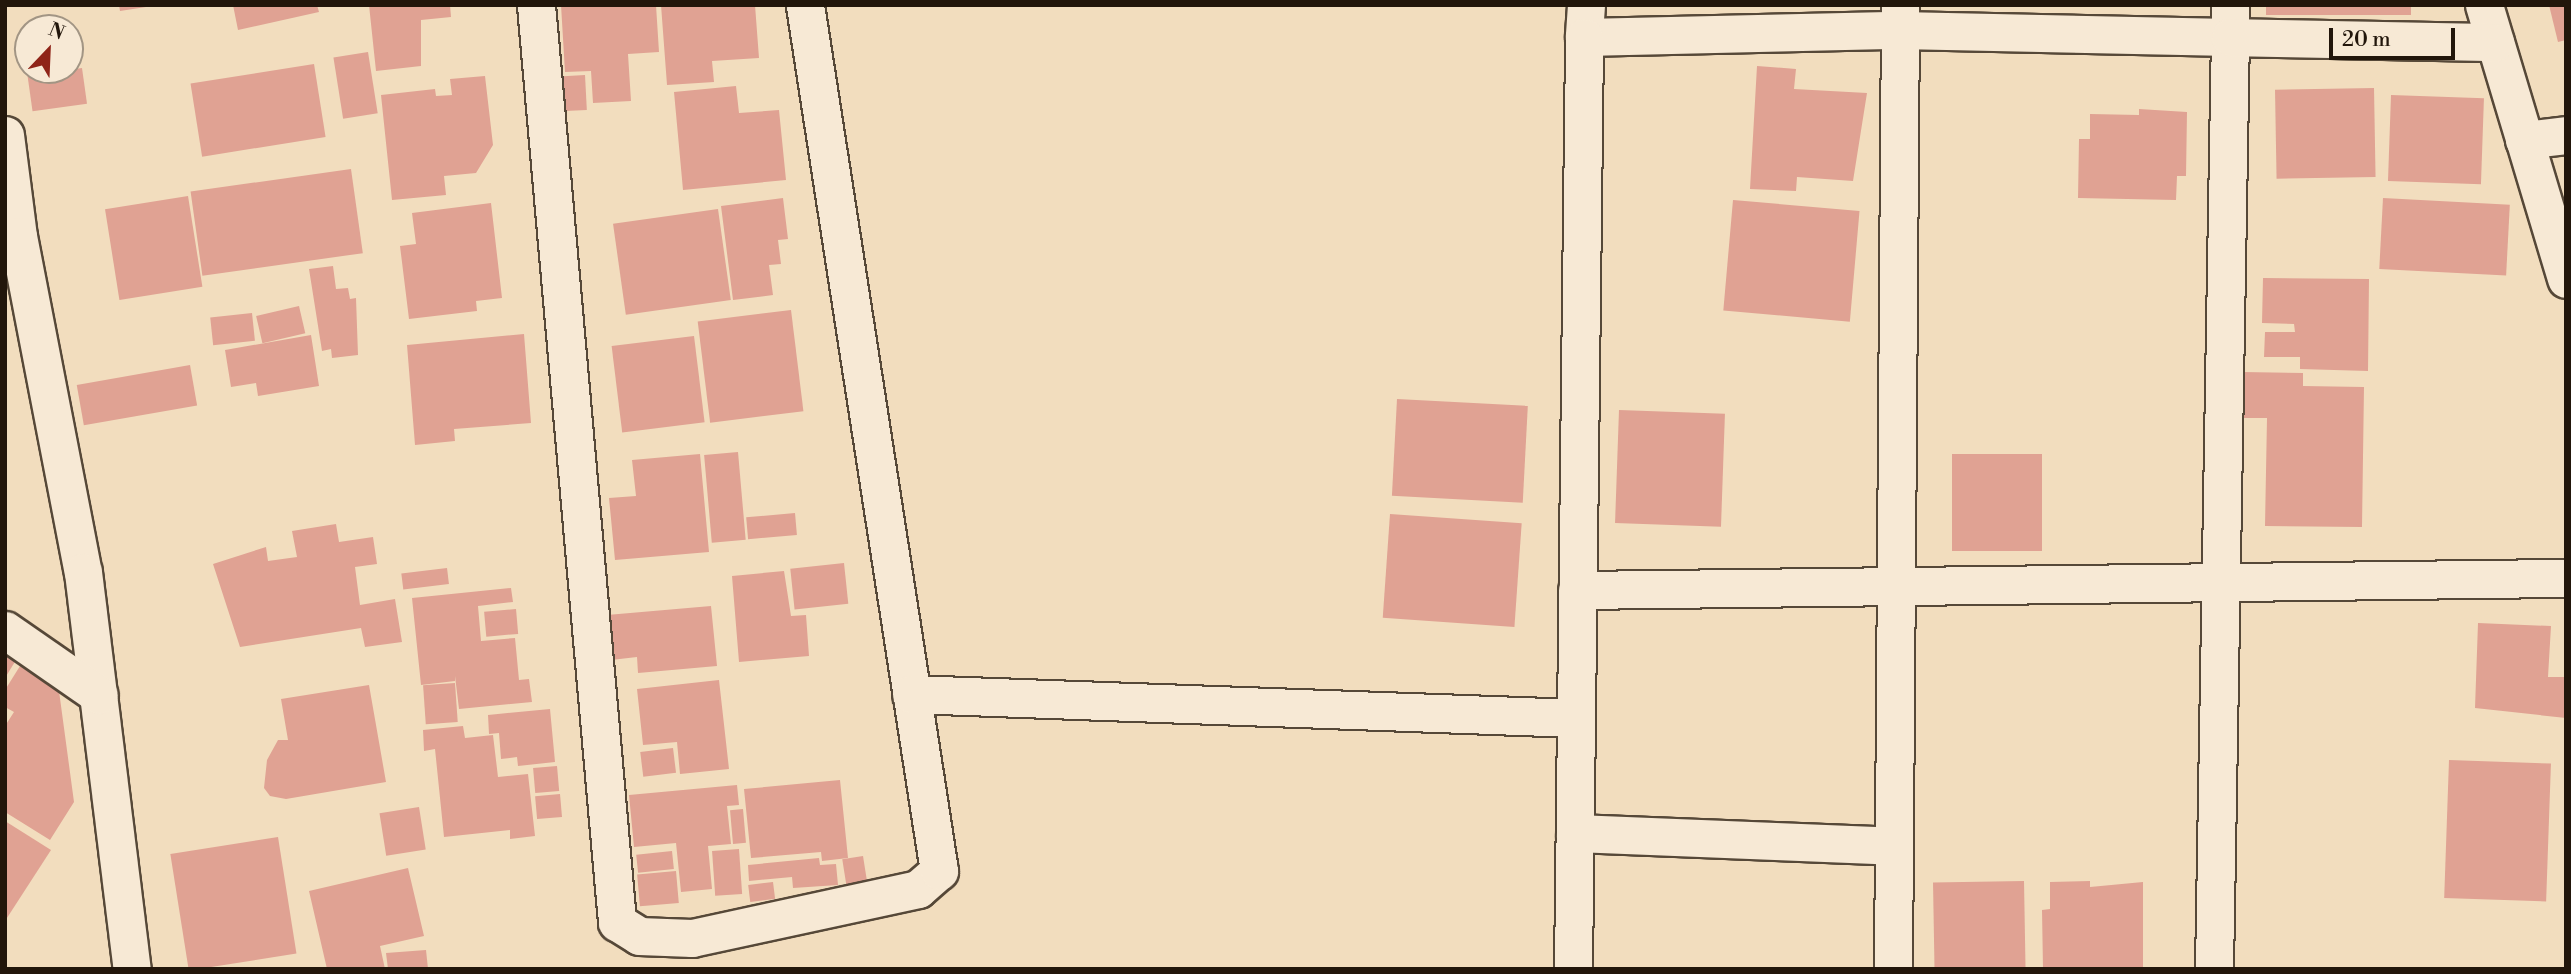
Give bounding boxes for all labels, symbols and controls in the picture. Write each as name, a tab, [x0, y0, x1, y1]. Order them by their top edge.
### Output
north arrow	[14, 14, 84, 84]
scale bar	[2333, 14, 2459, 58]
text: N	[45, 18, 68, 45]
text: 20 m	[2342, 27, 2391, 53]

